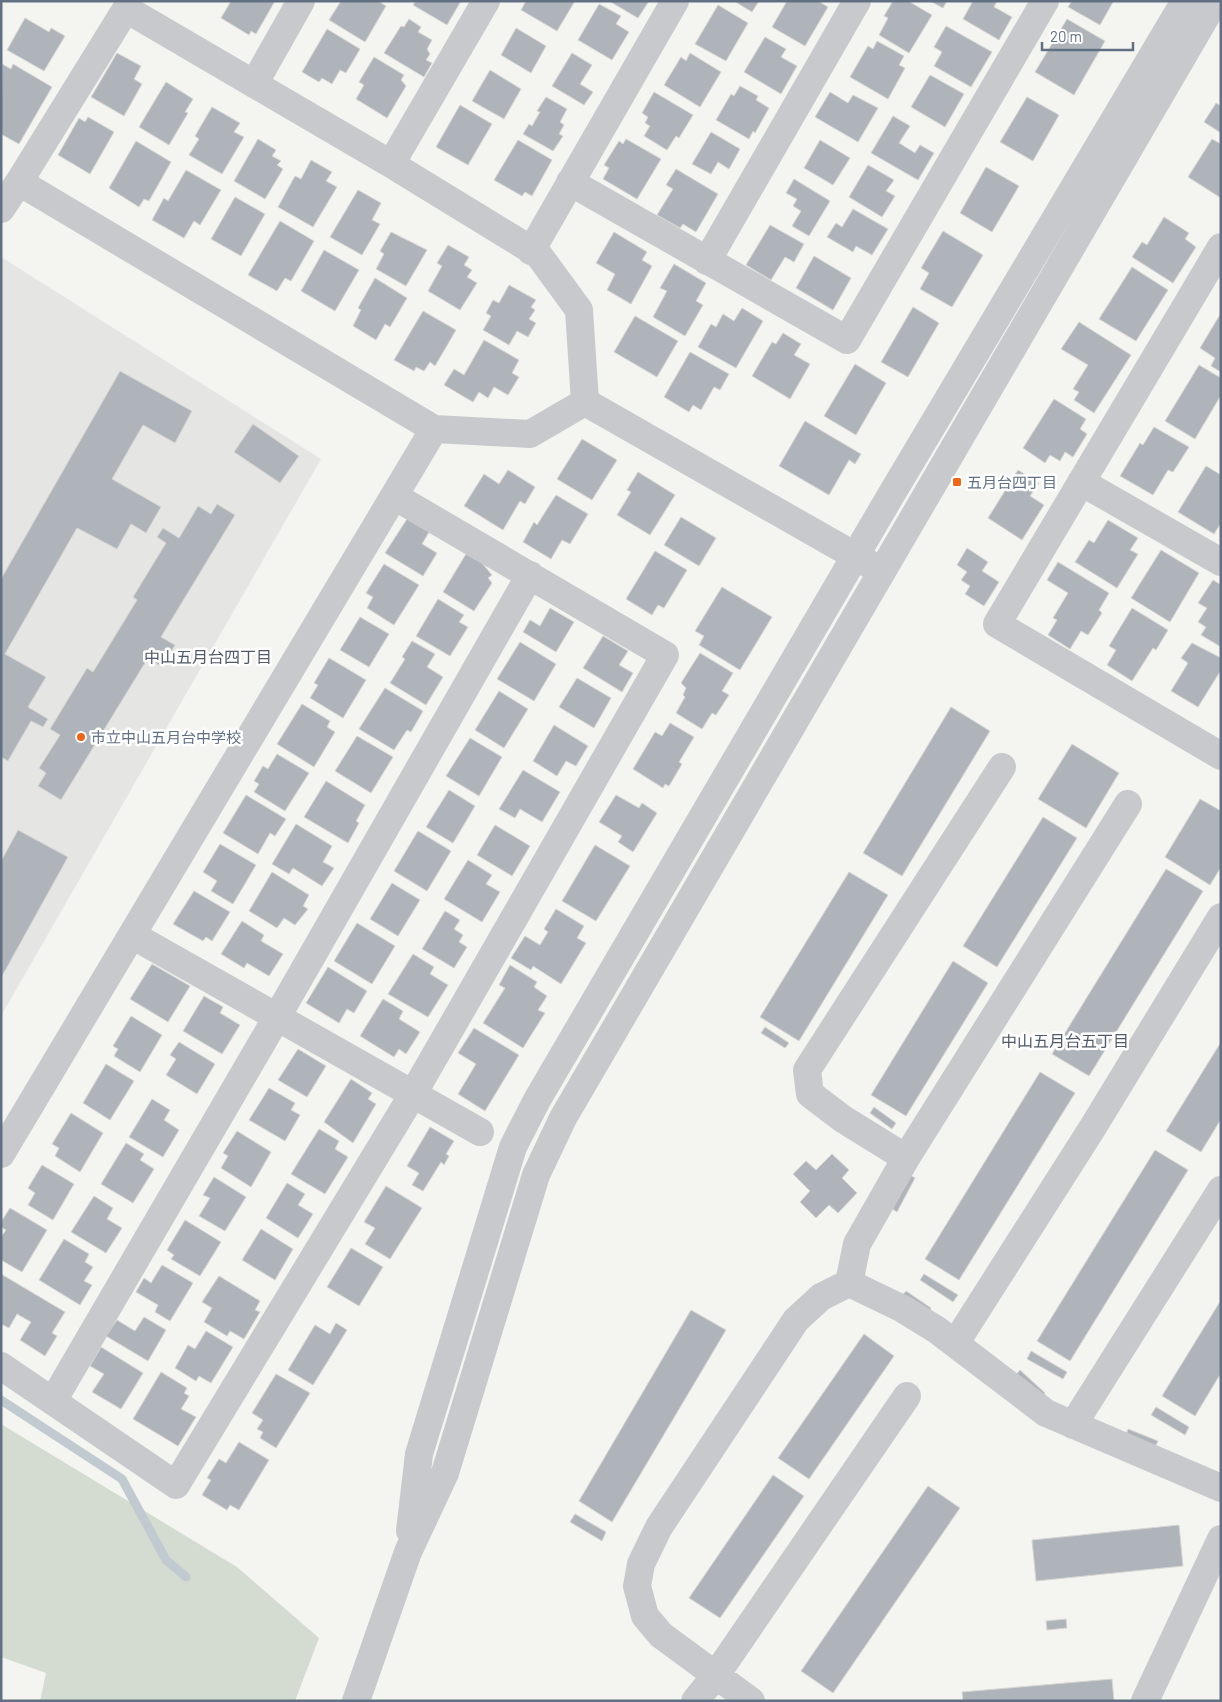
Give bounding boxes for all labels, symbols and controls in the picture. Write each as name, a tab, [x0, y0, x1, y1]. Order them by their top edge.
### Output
scale bar	[1042, 20, 1133, 52]
text: 20 m	[1050, 27, 1082, 45]
place label: 五月台四丁目	[967, 473, 1057, 491]
marker: 五月台四丁目	[951, 476, 963, 488]
district label: 中山五月台四丁目	[144, 647, 272, 666]
place label: 市立中山五月台中学校	[91, 728, 241, 746]
marker: 市立中山五月台中学校	[75, 731, 87, 743]
district label: 中山五月台五丁目	[1001, 1031, 1129, 1050]

